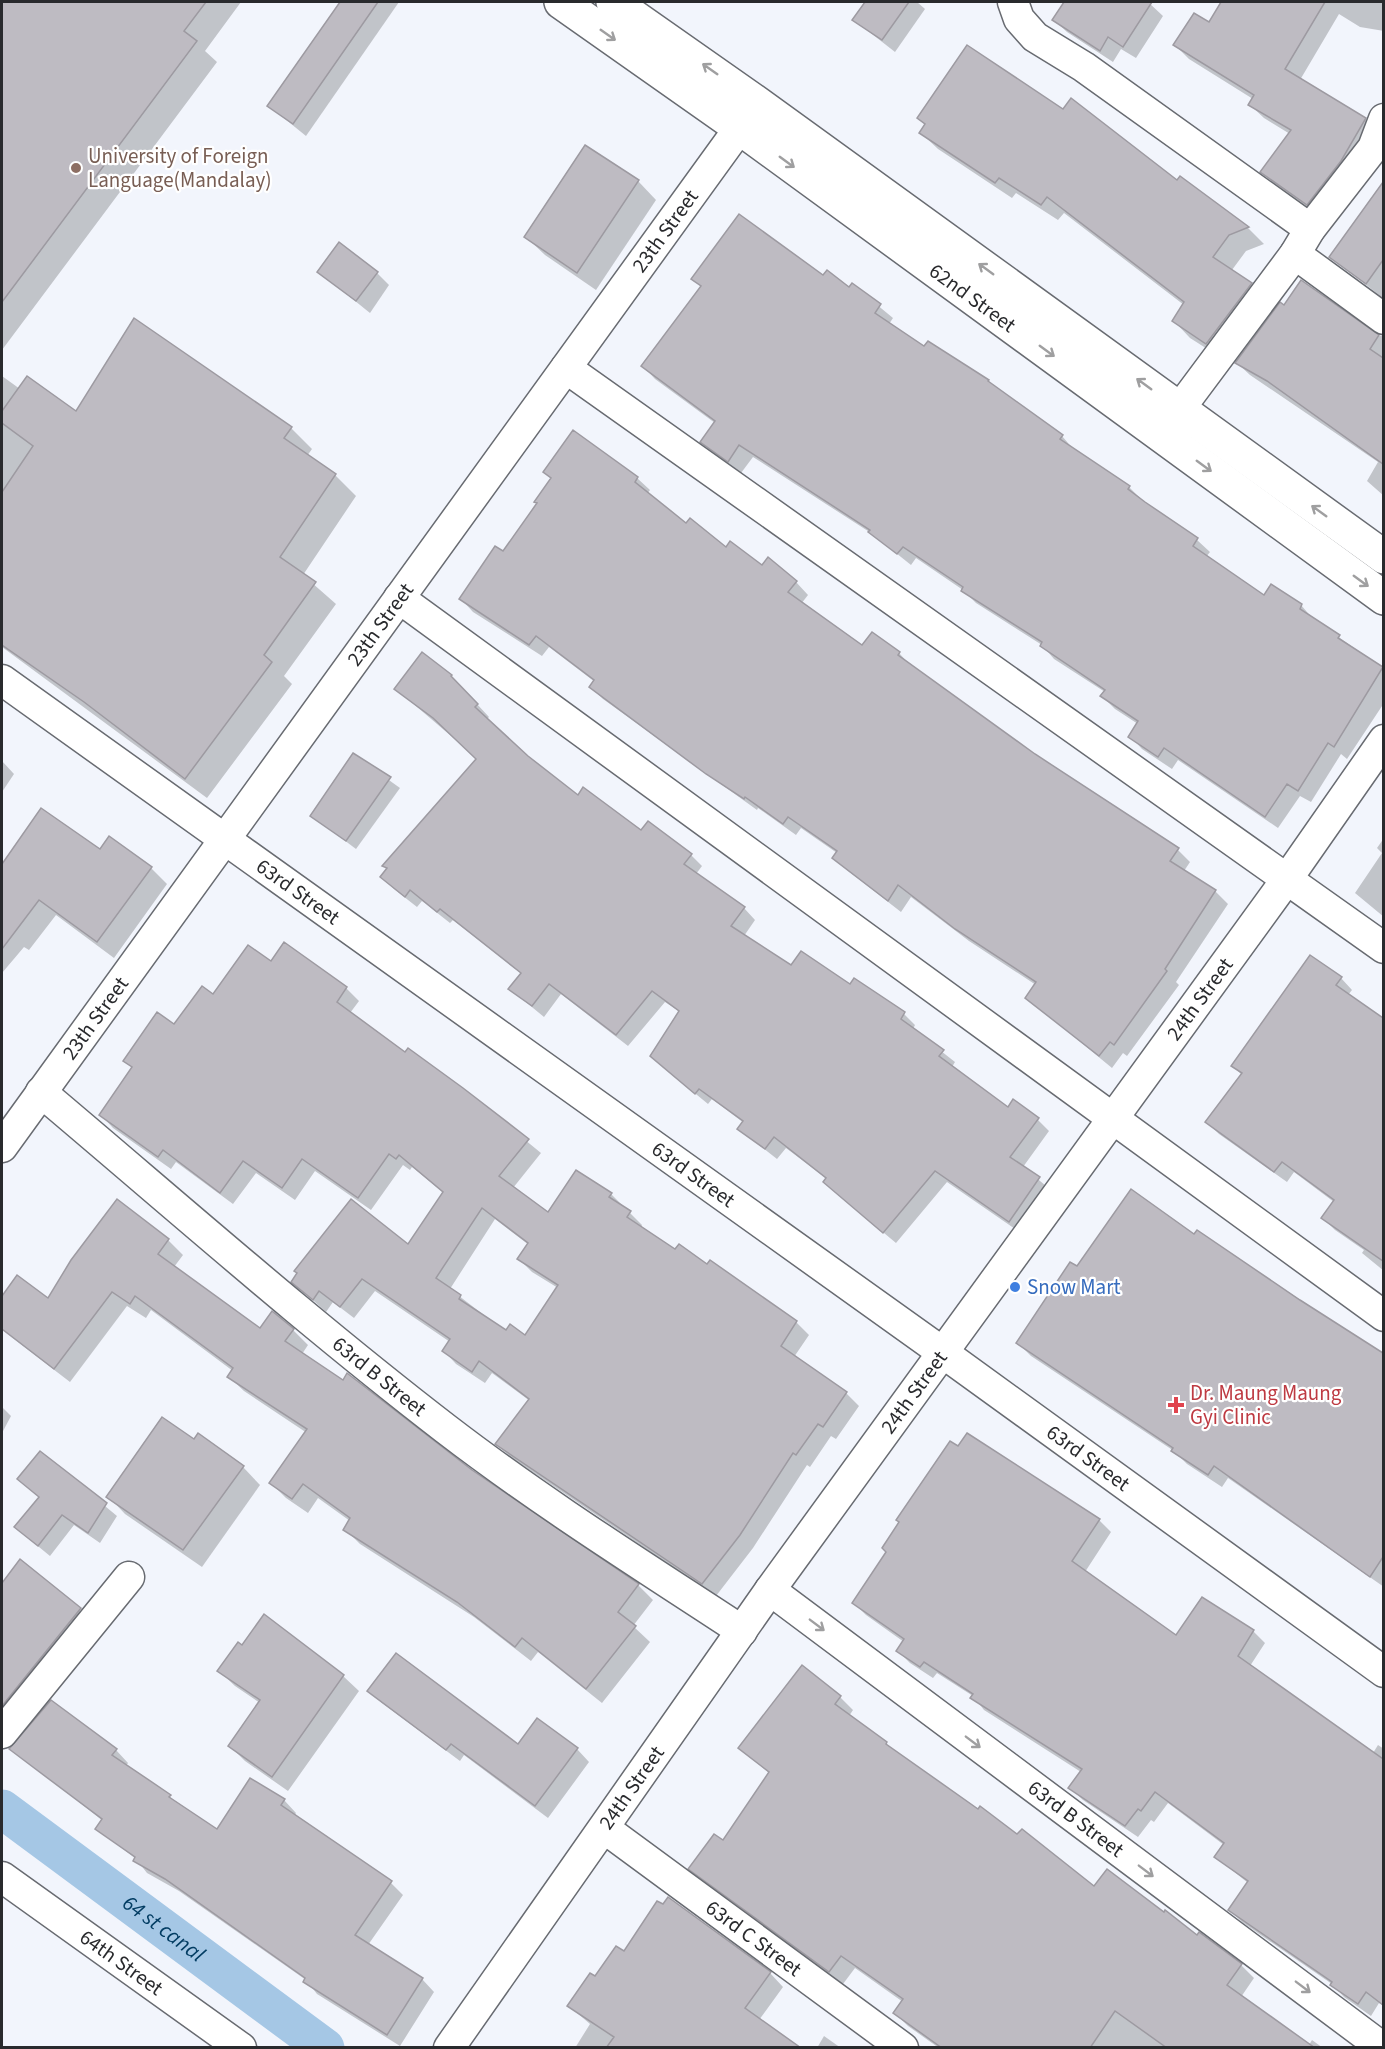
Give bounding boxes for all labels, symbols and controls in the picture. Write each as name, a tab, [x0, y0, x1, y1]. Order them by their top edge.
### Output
one-way arrow	[600, 29, 616, 41]
one-way arrow	[702, 63, 718, 75]
place label: University of Foreign Language(Mandalay)	[88, 141, 272, 195]
one-way arrow	[779, 156, 795, 168]
marker: University of Foreign Language(Mandalay)	[69, 161, 83, 175]
street label: 23th Street	[625, 183, 706, 279]
street label: 62nd Street	[923, 256, 1022, 340]
one-way arrow	[979, 263, 995, 275]
one-way arrow	[1038, 345, 1054, 357]
one-way arrow	[1137, 378, 1153, 390]
one-way arrow	[1196, 460, 1212, 472]
one-way arrow	[1312, 504, 1328, 517]
one-way arrow	[1353, 575, 1369, 588]
street label: 23th Street	[340, 577, 421, 672]
street label: 63rd Street	[250, 851, 346, 932]
street label: 24th Street	[1159, 951, 1240, 1047]
street label: 23th Street	[55, 970, 136, 1066]
street label: 63rd Street	[646, 1134, 741, 1215]
place label: Snow Mart	[1027, 1272, 1121, 1302]
marker: Snow Mart	[1008, 1280, 1022, 1294]
street label: 63rd B Street	[326, 1329, 433, 1423]
street label: 24th Street	[873, 1344, 954, 1440]
place label: Dr. Maung Maung Gyi Clinic	[1190, 1378, 1342, 1432]
marker: Dr. Maung Maung Gyi Clinic	[1167, 1396, 1185, 1414]
street label: 63rd Street	[1040, 1417, 1136, 1498]
one-way arrow	[808, 1619, 824, 1632]
one-way arrow	[964, 1735, 980, 1748]
street label: 24th Street	[592, 1740, 671, 1836]
street label: 63rd B Street	[1022, 1773, 1130, 1864]
one-way arrow	[1138, 1864, 1154, 1877]
water label: 64 st canal	[116, 1887, 212, 1970]
street label: 63rd C Street	[700, 1893, 808, 1984]
street label: 64th Street	[74, 1922, 169, 2003]
one-way arrow	[1294, 1981, 1310, 1993]

